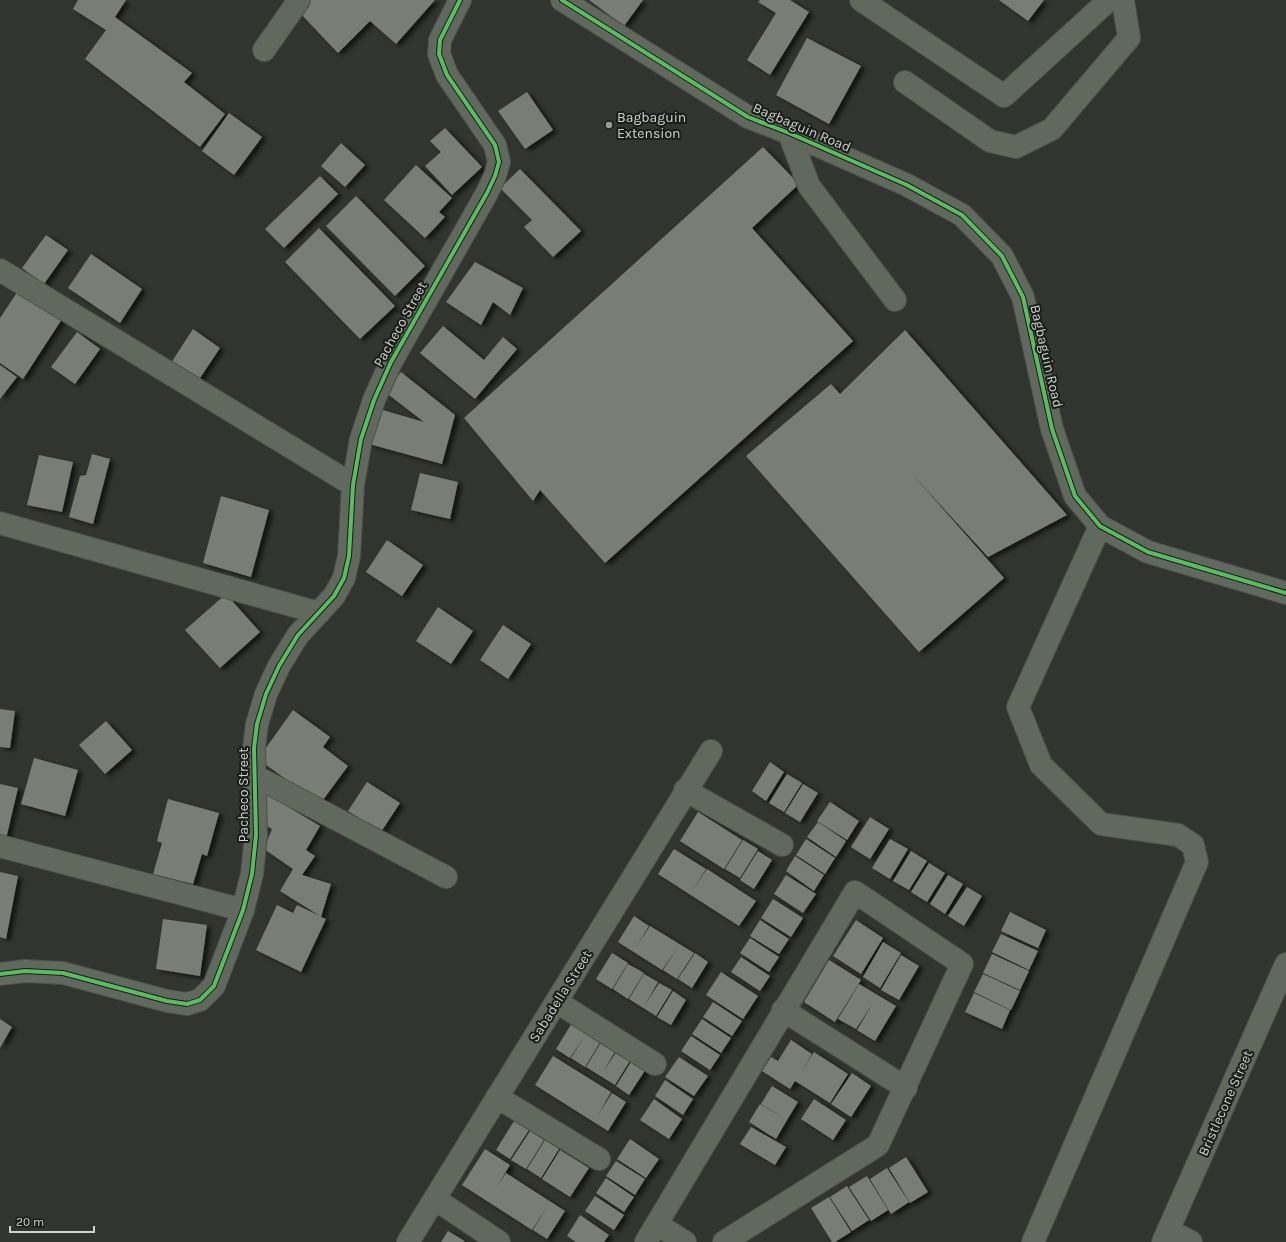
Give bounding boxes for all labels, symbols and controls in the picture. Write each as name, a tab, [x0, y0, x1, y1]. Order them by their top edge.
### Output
street label: Bagbaguin Road	[750, 99, 853, 156]
place label: Bagbaguin Extension	[617, 109, 686, 142]
marker: Bagbaguin Extension	[604, 120, 614, 130]
street label: Pacheco Street	[370, 279, 431, 370]
street label: Bagbaguin Road	[1026, 303, 1067, 409]
street label: Pacheco Street	[235, 748, 252, 842]
street label: Sabadella Street	[525, 947, 595, 1045]
street label: Bristlecone Street	[1195, 1048, 1256, 1159]
scale bar	[10, 1208, 94, 1234]
text: 20 m	[16, 1215, 44, 1229]

